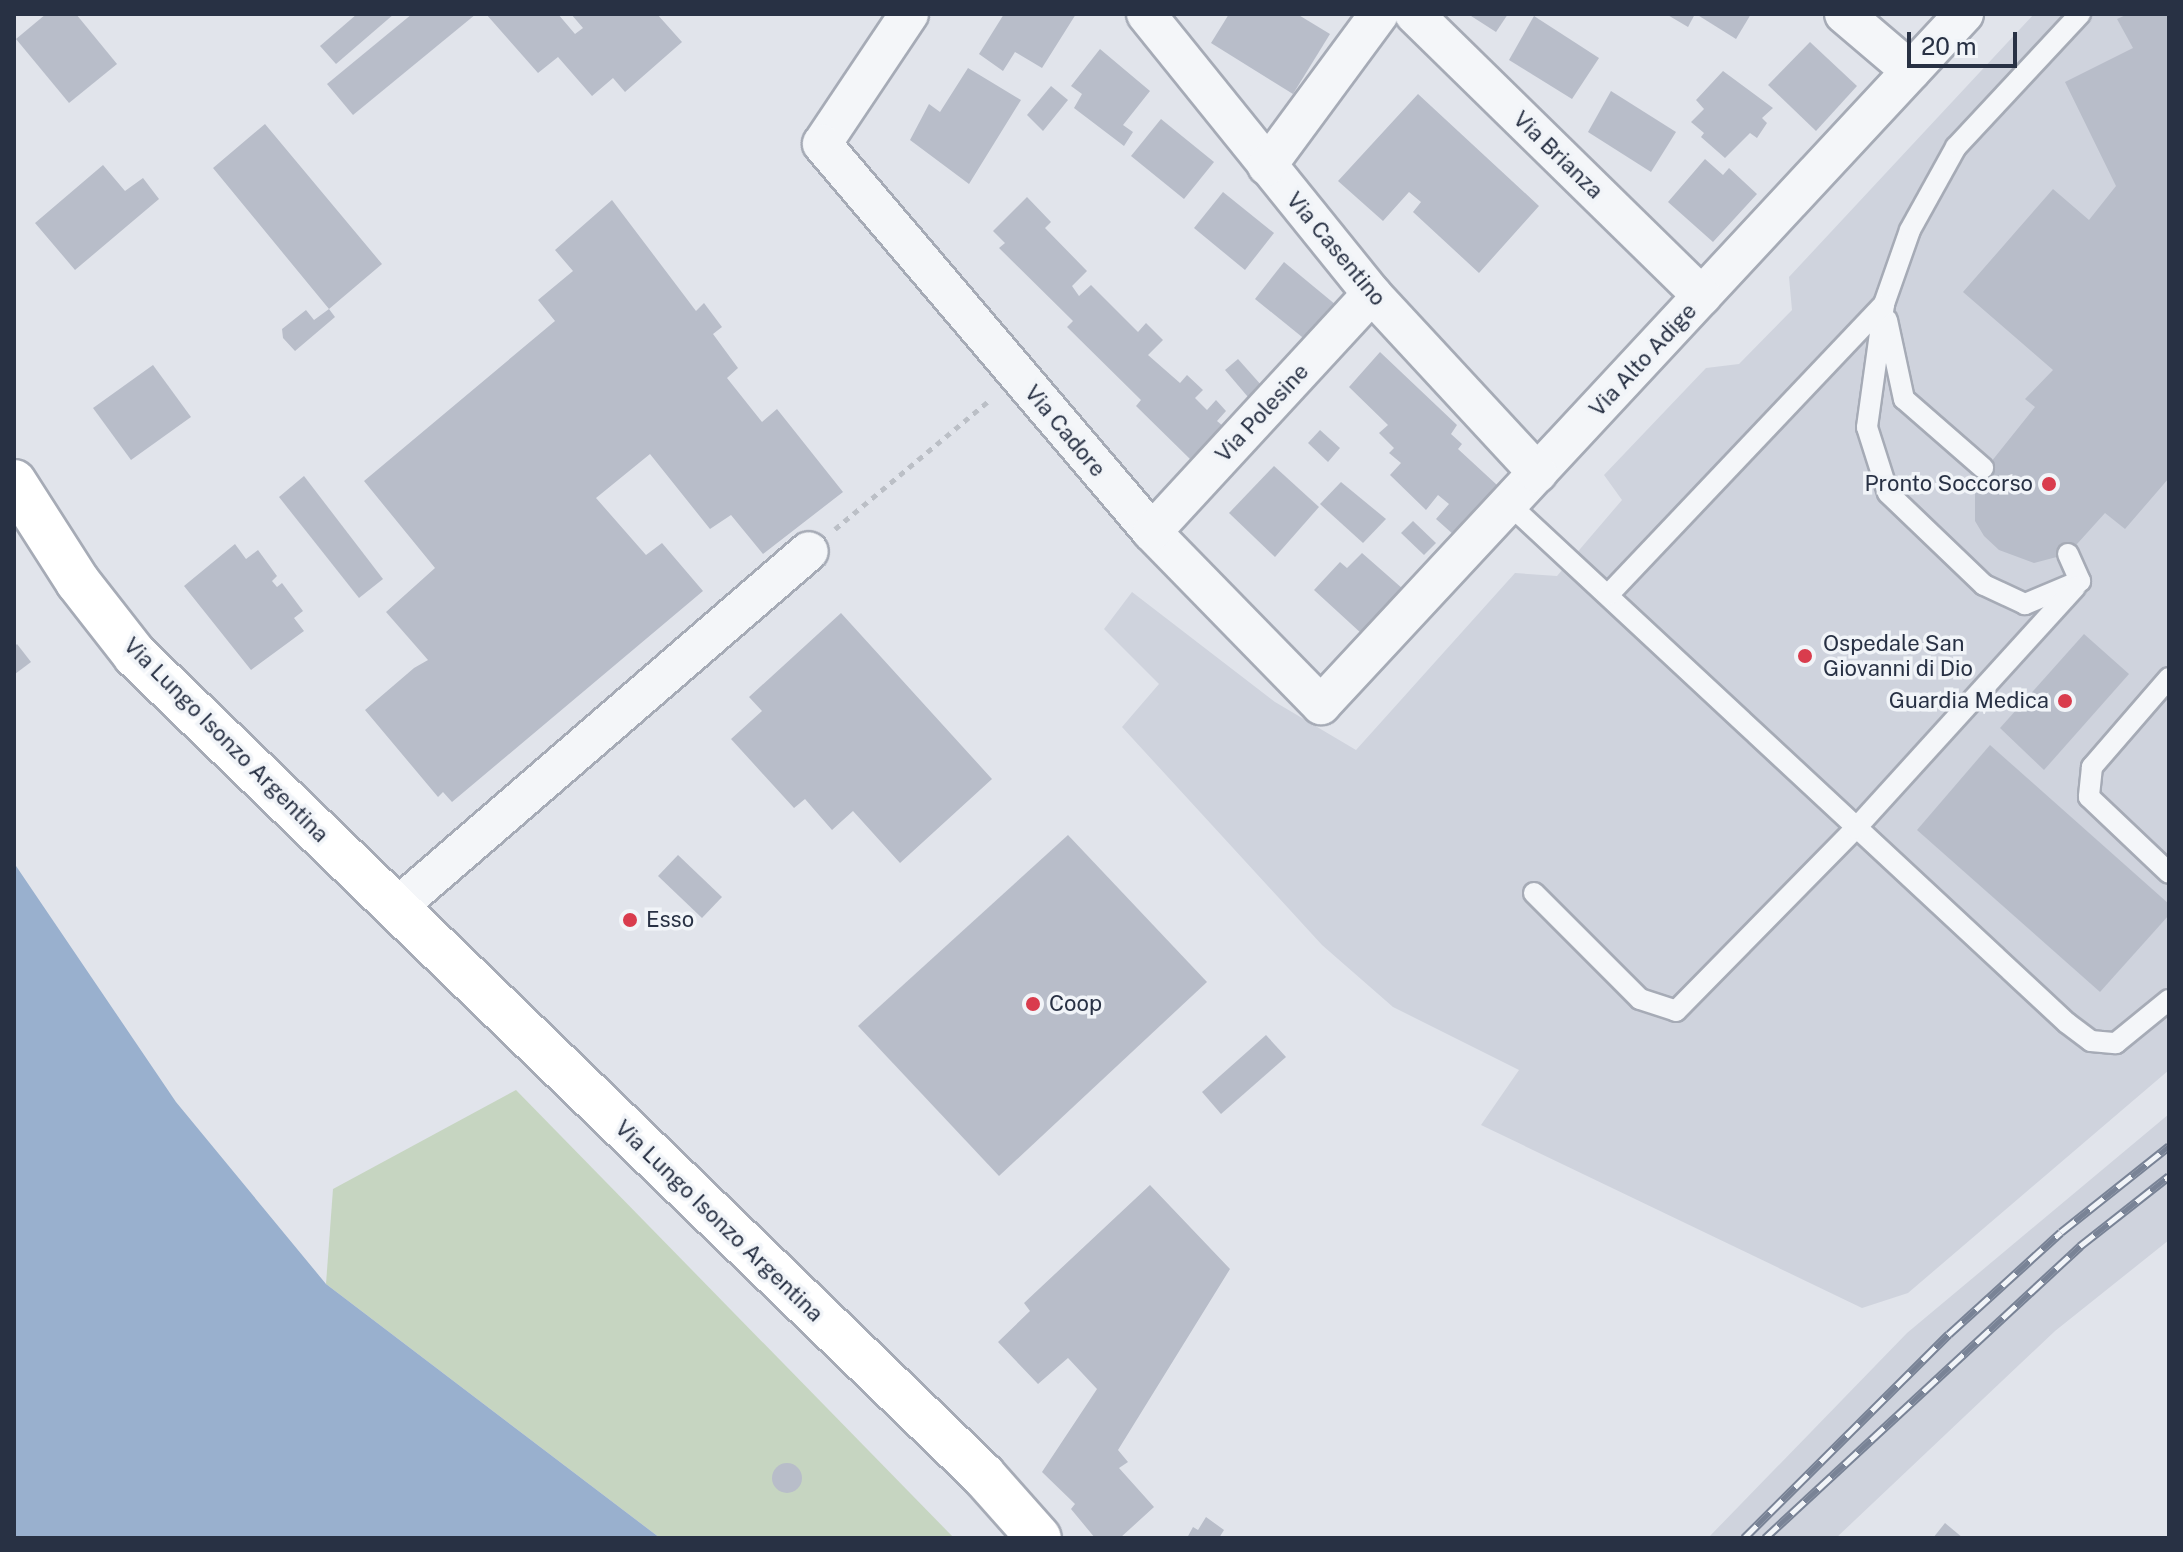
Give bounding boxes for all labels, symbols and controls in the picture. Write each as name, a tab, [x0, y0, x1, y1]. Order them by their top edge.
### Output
scale bar	[1911, 16, 2021, 66]
text: 20 m	[1921, 32, 1977, 60]
street label: Via Brianza	[1508, 106, 1608, 204]
street label: Via Casentino	[1281, 187, 1391, 311]
street label: Via Alto Adige	[1584, 298, 1702, 422]
street label: Via Polesine	[1210, 359, 1314, 467]
street label: Via Cadore	[1019, 380, 1111, 482]
place label: Pronto Soccorso	[1864, 471, 2033, 497]
marker: Pronto Soccorso	[2040, 475, 2058, 493]
place label: Ospedale San Giovanni di Dio	[1823, 630, 1973, 682]
street label: Via Lungo Isonzo Argentina	[118, 632, 334, 848]
marker: Ospedale San Giovanni di Dio	[1794, 645, 1816, 667]
place label: Guardia Medica	[1889, 688, 2049, 714]
marker: Guardia Medica	[2056, 692, 2074, 710]
place label: Esso	[646, 907, 694, 933]
marker: Esso	[621, 911, 639, 929]
place label: Coop	[1049, 991, 1102, 1017]
marker: Coop	[1024, 995, 1042, 1013]
street label: Via Lungo Isonzo Argentina	[610, 1115, 828, 1327]

